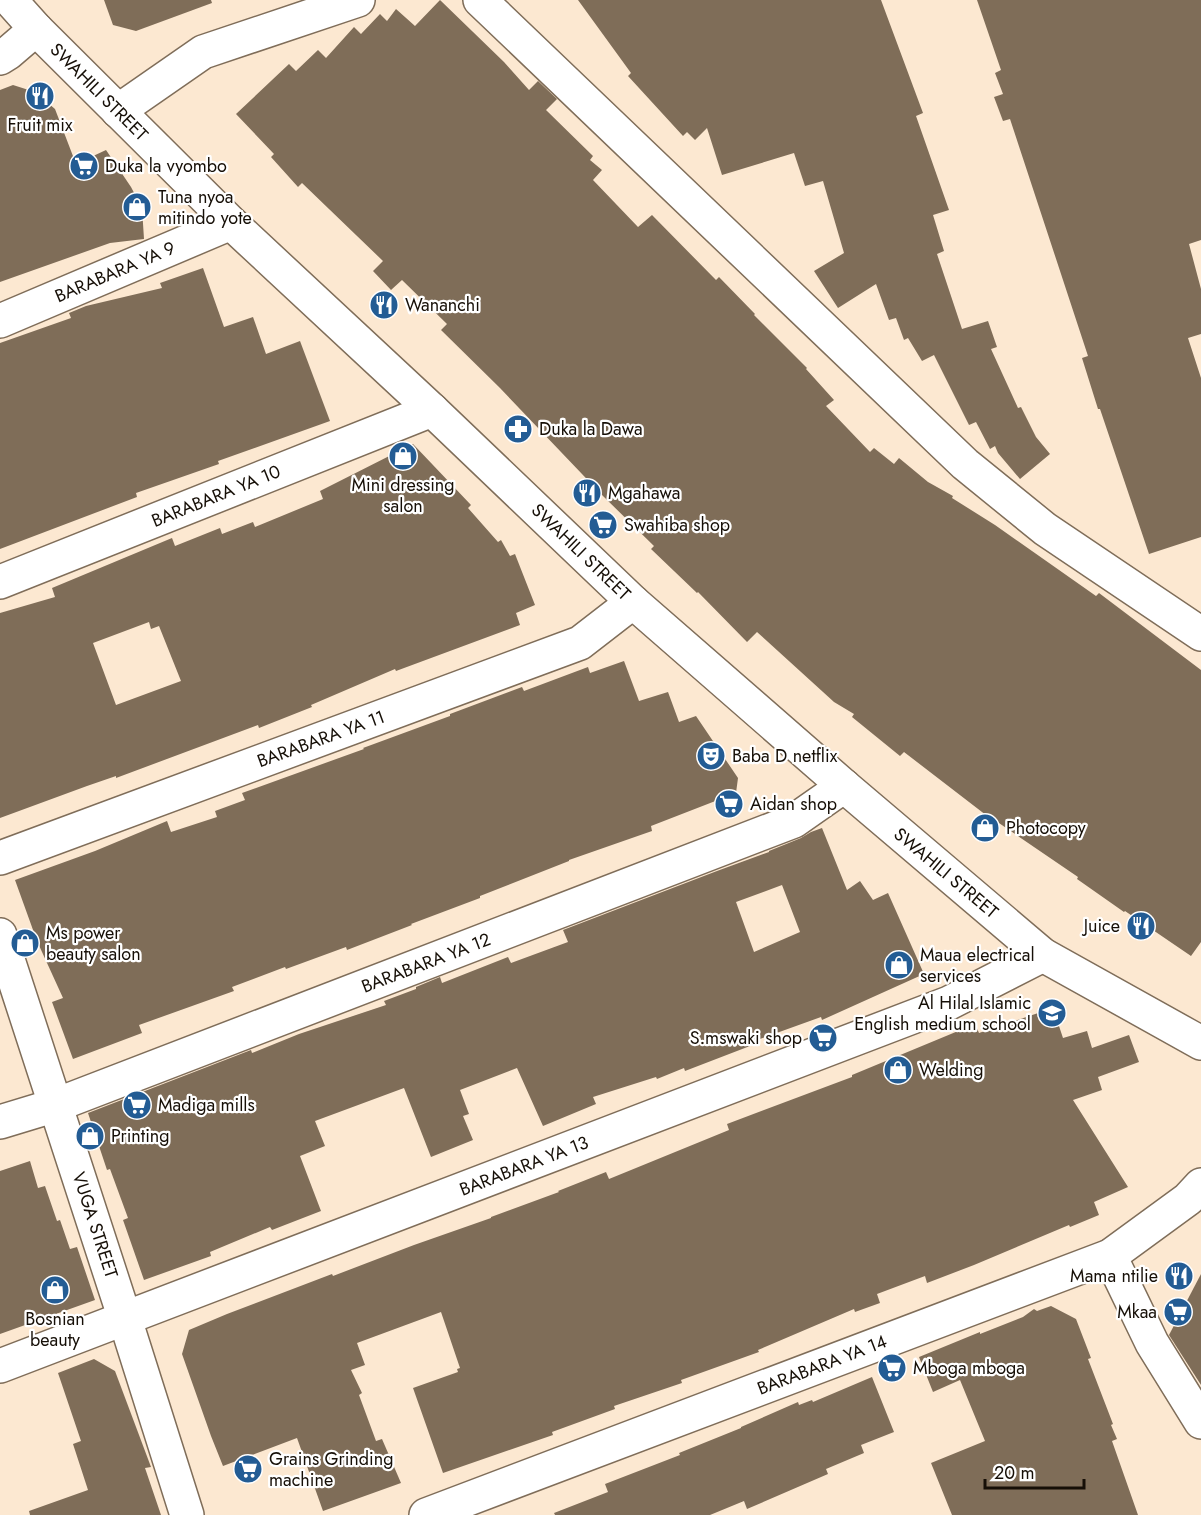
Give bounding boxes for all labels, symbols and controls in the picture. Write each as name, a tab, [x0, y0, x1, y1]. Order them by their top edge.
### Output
street label: SWAHILI STREET	[44, 37, 154, 147]
restaurant icon: Fruit mix	[24, 80, 56, 112]
place label: Fruit mix	[8, 112, 73, 138]
supermarket icon: Duka la vyombo	[68, 150, 100, 182]
place label: Duka la vyombo	[105, 153, 227, 179]
place label: Tuna nyoa mitindo yote	[158, 184, 252, 231]
shop icon: Tuna nyoa mitindo yote	[121, 191, 153, 223]
street label: BARABARA YA 9	[51, 235, 179, 309]
restaurant icon: Wananchi	[368, 289, 400, 321]
place label: Wananchi	[405, 292, 480, 318]
pharmacy icon: Duka la Dawa	[502, 413, 534, 445]
place label: Duka la Dawa	[539, 416, 643, 442]
shop icon: Mini dressing salon	[387, 440, 419, 472]
street label: BARABARA YA 10	[148, 458, 285, 534]
place label: Mini dressing salon	[351, 472, 455, 519]
restaurant icon: Mgahawa	[571, 477, 603, 509]
place label: Mgahawa	[608, 480, 680, 506]
street label: SWAHILI STREET	[525, 498, 637, 607]
supermarket icon: Swahiba shop	[587, 509, 619, 541]
place label: Swahiba shop	[624, 512, 730, 538]
street label: BARABARA YA 11	[253, 704, 389, 774]
theatre icon: Baba D netflix	[695, 740, 727, 772]
place label: Baba D netflix	[732, 743, 838, 769]
supermarket icon: Aidan shop	[713, 788, 745, 820]
place label: Aidan shop	[750, 791, 837, 817]
shop icon: Photocopy	[969, 812, 1001, 844]
place label: Photocopy	[1006, 815, 1086, 841]
street label: SWAHILI STREET	[888, 821, 1004, 925]
restaurant icon: Juice	[1125, 910, 1157, 942]
place label: Juice	[1082, 913, 1120, 939]
place label: Ms power beauty salon	[46, 920, 141, 967]
street label: BARABARA YA 12	[358, 926, 494, 1000]
shop icon: Ms power beauty salon	[9, 927, 41, 959]
place label: Maua electrical services	[920, 942, 1035, 989]
shop icon: Maua electrical services	[883, 949, 915, 981]
place label: Al Hilal Islamic English medium school	[854, 990, 1031, 1037]
school or university icon: Al Hilal Islamic English medium school	[1036, 997, 1068, 1029]
supermarket icon: S.mswaki shop	[807, 1022, 839, 1054]
place label: S.mswaki shop	[690, 1025, 802, 1051]
shop icon: Welding	[882, 1054, 914, 1086]
place label: Welding	[919, 1057, 983, 1083]
supermarket icon: Madiga mills	[121, 1089, 153, 1121]
place label: Madiga mills	[158, 1092, 255, 1118]
shop icon: Printing	[74, 1120, 106, 1152]
place label: Printing	[111, 1123, 170, 1149]
street label: BARABARA YA 13	[456, 1129, 592, 1203]
street label: VUGA STREET	[66, 1169, 125, 1282]
restaurant icon: Mama ntilie	[1163, 1260, 1195, 1292]
place label: Mama ntilie	[1070, 1263, 1158, 1289]
shop icon: Bosnian beauty	[39, 1274, 71, 1306]
supermarket icon: Mkaa	[1162, 1296, 1194, 1328]
place label: Mkaa	[1117, 1299, 1157, 1325]
place label: Bosnian beauty	[25, 1306, 85, 1353]
street label: BARABARA YA 14	[753, 1328, 891, 1402]
supermarket icon: Mboga mboga	[876, 1352, 908, 1384]
place label: Mboga mboga	[913, 1355, 1025, 1381]
place label: Grains Grinding machine	[269, 1446, 393, 1493]
scale bar	[985, 1452, 1084, 1490]
supermarket icon: Grains Grinding machine	[232, 1453, 264, 1485]
text: 20 m	[994, 1460, 1034, 1486]

